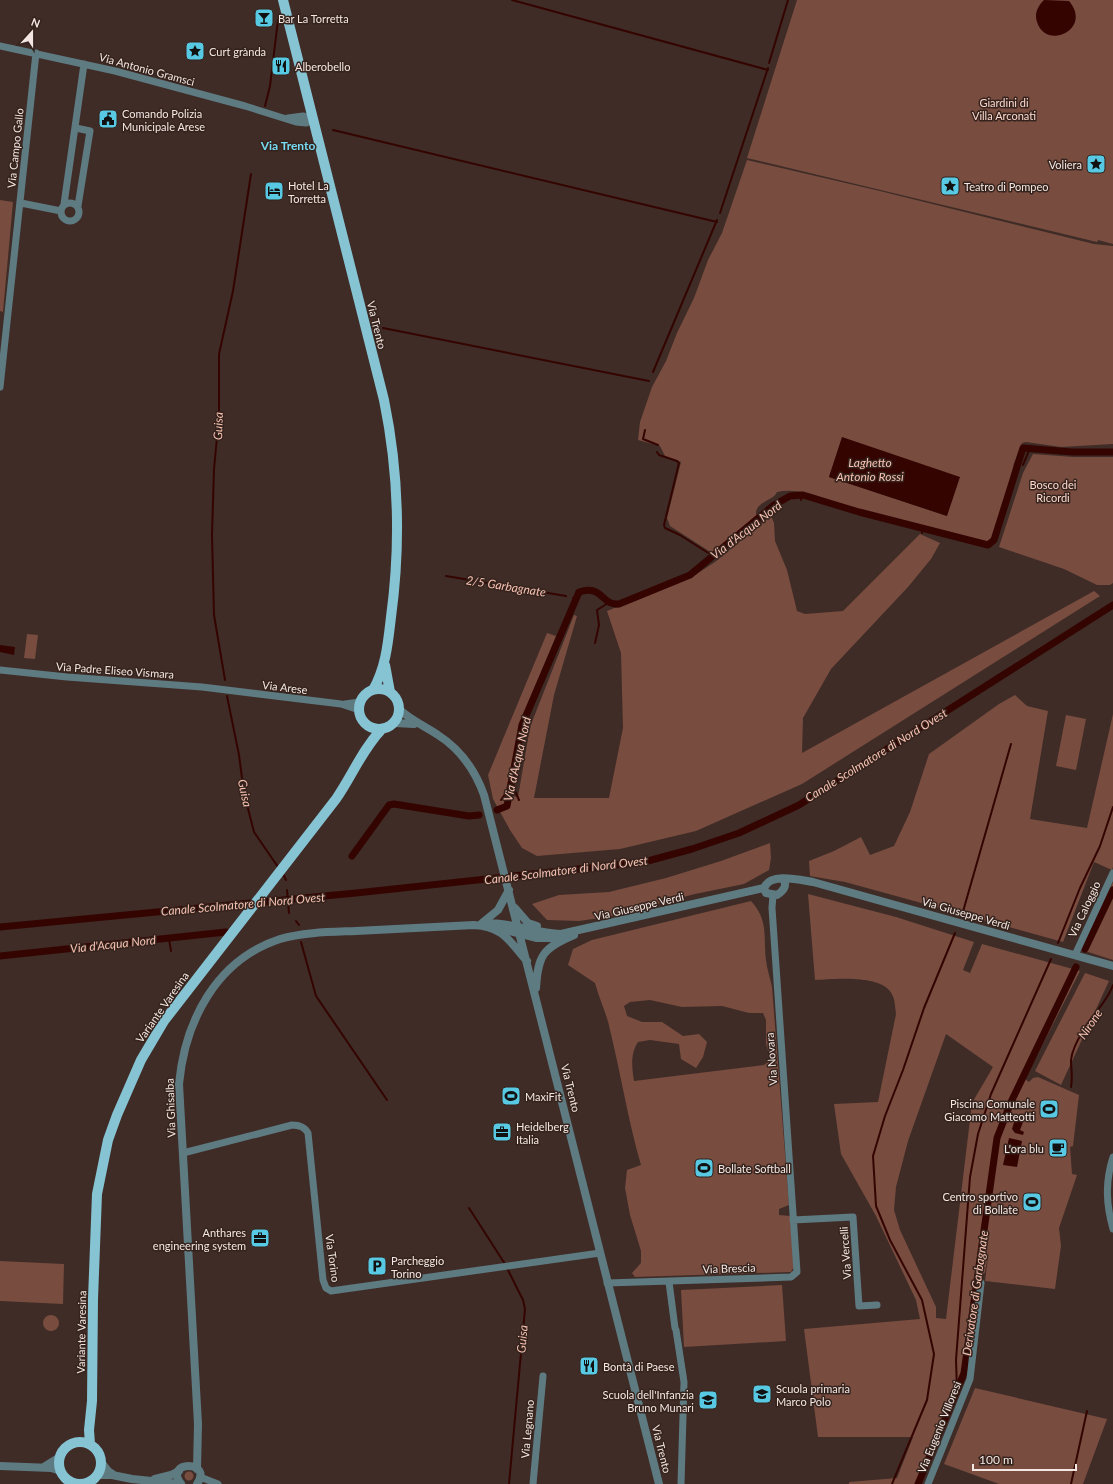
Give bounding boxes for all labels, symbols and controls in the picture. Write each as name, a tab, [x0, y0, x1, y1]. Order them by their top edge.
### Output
bar icon: Bar La Torretta	[253, 7, 275, 29]
north arrow	[12, 12, 52, 52]
place label: Bar La Torretta	[278, 12, 349, 25]
text: N	[29, 15, 42, 30]
place icon: Curt grànda	[184, 40, 206, 62]
place label: Curt grànda	[209, 45, 266, 58]
street label: Via Antonio Gramsci	[98, 50, 197, 88]
restaurant icon: Alberobello	[270, 55, 292, 77]
place label: Alberobello	[295, 60, 350, 73]
park label: Giardini di Villa Arconati	[972, 96, 1036, 122]
street label: Via Campo Gallo	[4, 107, 26, 189]
place label: Comando Polizia Municipale Arese	[122, 107, 205, 133]
public building icon: Comando Polizia Municipale Arese	[97, 108, 119, 130]
district label: Via Trento	[260, 138, 315, 153]
place icon: Voliera	[1085, 153, 1107, 175]
place label: Voliera	[1049, 158, 1082, 171]
place icon: Teatro di Pompeo	[939, 175, 961, 197]
place label: Hotel La Torretta	[288, 179, 329, 205]
hotel icon: Hotel La Torretta	[263, 180, 285, 202]
place label: Teatro di Pompeo	[964, 180, 1049, 193]
street label: Via Trento	[365, 300, 389, 350]
water label: Guisa	[210, 412, 226, 440]
water label: Laghetto Antonio Rossi	[835, 455, 904, 484]
park label: Bosco dei Ricordi	[1030, 478, 1077, 504]
water label: Via d'Acqua Nord	[707, 497, 785, 562]
water label: 2/5 Garbagnate	[465, 572, 547, 600]
street label: Via Padre Eliseo Vismara	[56, 659, 174, 681]
street label: Via Arese	[262, 678, 309, 696]
water label: Canale Scolmatore di Nord Ovest	[802, 705, 950, 805]
water label: Via d'Acqua Nord	[500, 715, 534, 803]
water label: Guisa	[235, 778, 255, 808]
water label: Canale Scolmatore di Nord Ovest	[483, 852, 649, 887]
street label: Via Caloggio	[1065, 879, 1103, 939]
water label: Canale Scolmatore di Nord Ovest	[160, 889, 326, 919]
street label: Via Giuseppe Verdi	[593, 889, 685, 923]
street label: Via Giuseppe Verdi	[920, 894, 1012, 932]
water label: Via d'Acqua Nord	[69, 932, 157, 956]
street label: Variante Varesina	[133, 969, 191, 1045]
water label: Nirone	[1074, 1006, 1106, 1042]
street label: Via Novara	[763, 1032, 779, 1086]
street label: Via Trento	[559, 1063, 583, 1113]
street label: Via Ghisalba	[162, 1078, 178, 1138]
sports icon: MaxiFit	[500, 1085, 522, 1107]
place label: MaxiFit	[525, 1090, 561, 1103]
place label: Piscina Comunale Giacomo Matteotti	[944, 1097, 1035, 1123]
sports icon: Piscina Comunale Giacomo Matteotti	[1038, 1098, 1060, 1120]
place label: Heidelberg Italia	[516, 1120, 569, 1146]
office icon: Heidelberg Italia	[491, 1121, 513, 1143]
cafe icon: L'ora blu	[1047, 1137, 1069, 1159]
place label: L'ora blu	[1004, 1142, 1044, 1155]
sports icon: Bollate Softball	[693, 1157, 715, 1179]
place label: Bollate Softball	[718, 1162, 791, 1175]
place label: Centro sportivo di Bollate	[942, 1190, 1018, 1216]
sports icon: Centro sportivo di Bollate	[1021, 1191, 1043, 1213]
place label: Anthares engineering system	[153, 1226, 246, 1252]
street label: Via Vercelli	[837, 1226, 853, 1280]
office icon: Anthares engineering system	[249, 1227, 271, 1249]
water label: Derivatore di Garbagnate	[959, 1229, 991, 1357]
street label: Via Torino	[323, 1233, 343, 1283]
place label: Parcheggio Torino	[391, 1254, 444, 1280]
parking icon: Parcheggio Torino	[366, 1255, 388, 1277]
street label: Via Brescia	[702, 1261, 756, 1275]
street label: Variante Varesina	[74, 1290, 88, 1374]
water label: Guisa	[513, 1324, 531, 1354]
restaurant icon: Bontà di Paese	[578, 1355, 600, 1377]
place label: Bontà di Paese	[603, 1360, 675, 1373]
street label: Via Eugenio Villoresi	[915, 1379, 964, 1475]
place label: Scuola primaria Marco Polo	[776, 1382, 850, 1408]
school or university icon: Scuola primaria Marco Polo	[751, 1383, 773, 1405]
place label: Scuola dell'Infanzia Bruno Munari	[603, 1388, 694, 1414]
school or university icon: Scuola dell'Infanzia Bruno Munari	[697, 1389, 719, 1411]
street label: Via Legnano	[518, 1399, 536, 1459]
street label: Via Trento	[650, 1424, 674, 1474]
scale bar	[973, 1446, 1076, 1472]
text: 100 m	[979, 1452, 1013, 1467]

